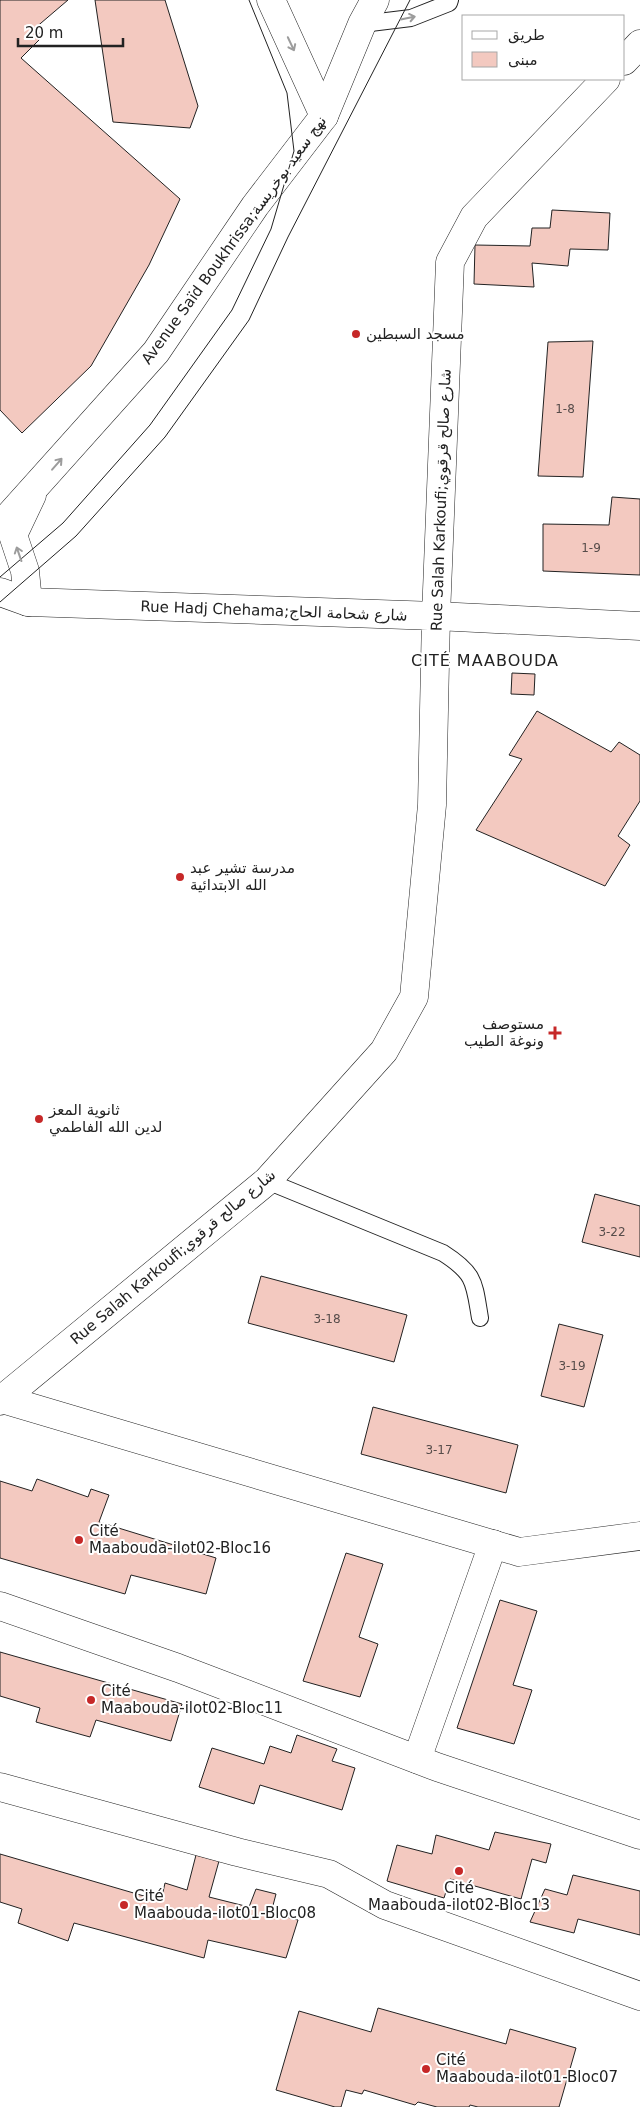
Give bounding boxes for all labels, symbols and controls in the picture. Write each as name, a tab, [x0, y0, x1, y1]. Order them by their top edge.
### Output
one-way arrow	[400, 13, 416, 22]
scale bar	[18, 15, 122, 47]
legend	[462, 15, 625, 80]
text: 20 m	[25, 24, 63, 42]
text: طريق	[508, 26, 545, 44]
one-way arrow	[287, 36, 296, 51]
text: مبنى	[508, 51, 538, 69]
street label: Avenue Saïd Boukhrissa;نهج سعيد بوخريسة	[138, 112, 330, 368]
place label: مسجد السبطين	[366, 325, 465, 343]
marker: مسجد السبطين	[350, 328, 362, 340]
street label: Rue Salah Karkoufi;شارع صالح قرقوي	[427, 369, 456, 631]
house number: 1-8	[555, 402, 575, 416]
one-way arrow	[51, 458, 62, 471]
house number: 1-9	[581, 541, 601, 555]
one-way arrow	[14, 547, 23, 563]
street label: Rue Hadj Chehama;شارع شحامة الحاج	[140, 597, 408, 626]
district label: CITÉ MAABOUDA	[411, 651, 559, 670]
place label: مدرسة تشير عبد الله الابتدائية	[190, 859, 295, 894]
marker: مدرسة تشير عبد الله الابتدائية	[174, 871, 186, 883]
place label: مستوصف ونوغة الطيب	[464, 1015, 544, 1050]
marker: مستوصف ونوغة الطيب	[548, 1026, 562, 1040]
place label: ثانوية المعز لدين الله الفاطمي	[48, 1101, 162, 1137]
marker: ثانوية المعز لدين الله الفاطمي	[33, 1113, 45, 1125]
street label: Rue Salah Karkoufi;شارع صالح قرقوي	[67, 1166, 280, 1349]
house number: 3-22	[598, 1225, 626, 1239]
house number: 3-18	[313, 1312, 341, 1326]
house number: 3-19	[558, 1359, 586, 1373]
house number: 3-17	[425, 1443, 453, 1457]
place label: Cité Maabouda-ilot02-Bloc16	[89, 1522, 271, 1557]
marker: Cité Maabouda-ilot02-Bloc16	[73, 1534, 85, 1546]
place label: Cité Maabouda-ilot02-Bloc11	[101, 1682, 283, 1717]
marker: Cité Maabouda-ilot02-Bloc11	[85, 1694, 97, 1706]
marker: Cité Maabouda-ilot02-Bloc13	[453, 1865, 465, 1877]
place label: Cité Maabouda-ilot02-Bloc13	[368, 1879, 550, 1914]
place label: Cité Maabouda-ilot01-Bloc08	[134, 1887, 316, 1922]
marker: Cité Maabouda-ilot01-Bloc08	[118, 1899, 130, 1911]
place label: Cité Maabouda-ilot01-Bloc07	[436, 2051, 618, 2086]
marker: Cité Maabouda-ilot01-Bloc07	[420, 2063, 432, 2075]

